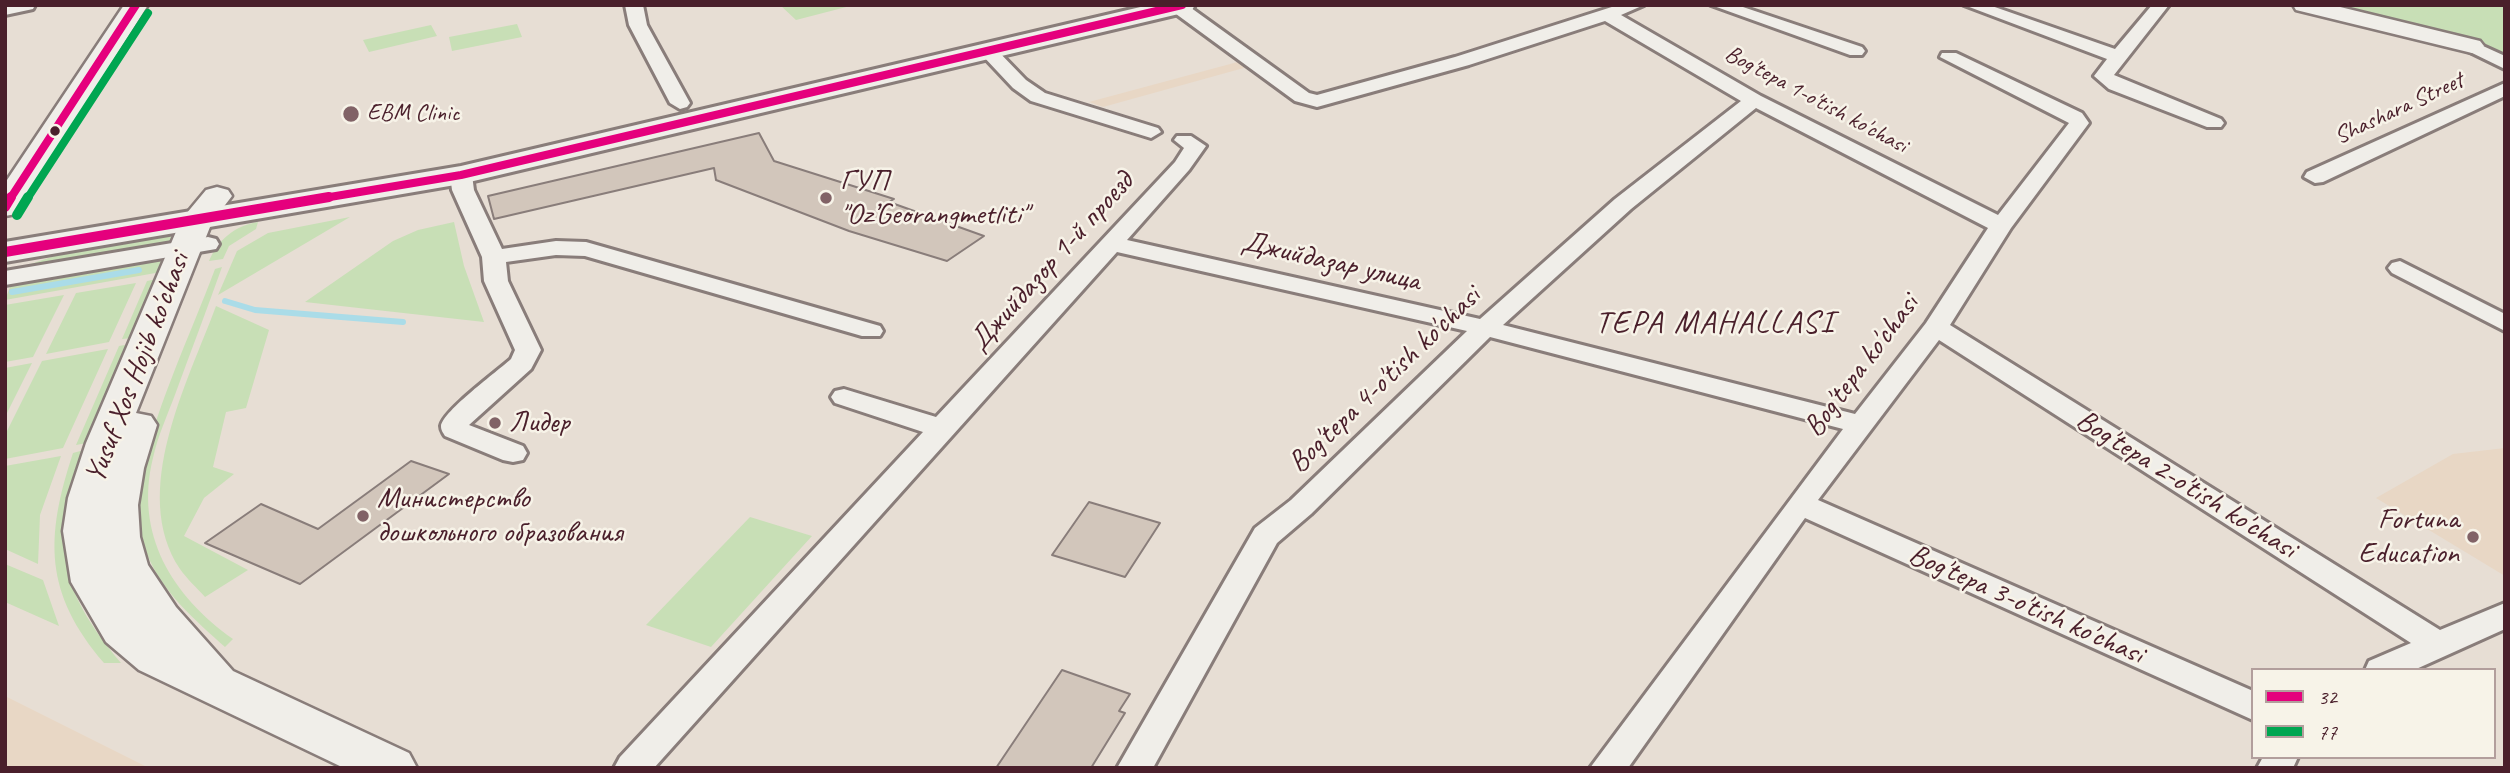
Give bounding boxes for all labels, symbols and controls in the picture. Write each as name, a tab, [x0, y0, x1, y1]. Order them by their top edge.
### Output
street label: Bog'tepa 1-o'tish ko'chasi	[1720, 40, 1912, 160]
street label: Shashara Street	[2330, 67, 2468, 151]
place label: EBM Clinic	[367, 100, 459, 128]
marker: EBM Clinic	[341, 104, 361, 124]
unlabelled marker	[48, 124, 62, 138]
place label: ГУП "Oz’Georangmetliti"	[840, 163, 1028, 233]
street label: Джийдазор 1-й проезд	[962, 165, 1142, 359]
marker: ГУП "Oz’Georangmetliti"	[818, 190, 834, 206]
street label: Джийдазар улица	[1238, 224, 1424, 300]
street label: Yusuf Xos Hojib ko'chasi	[78, 248, 198, 488]
street label: Bog'tepa 4-o'tish ko'chasi	[1281, 279, 1489, 481]
street label: Bog'tepa ko'chasi	[1797, 288, 1927, 444]
district label: TEPA MAHALLASI	[1597, 305, 1833, 343]
street label: Bog'tepa 2-o'tish ko'chasi	[2069, 403, 2303, 567]
place label: Лидер	[509, 405, 570, 441]
marker: Лидер	[487, 415, 503, 431]
place label: Министерство дошкольного образования	[377, 481, 623, 552]
place label: Fortuna Education	[2358, 502, 2459, 572]
marker: Министерство дошкольного образования	[355, 508, 371, 524]
marker: Fortuna Education	[2465, 529, 2481, 545]
street label: Bog'tepa 3-o'tish ko'chasi	[1903, 537, 2149, 673]
legend	[2251, 668, 2496, 759]
text: 32	[2318, 684, 2337, 710]
text: 77	[2318, 719, 2337, 745]

